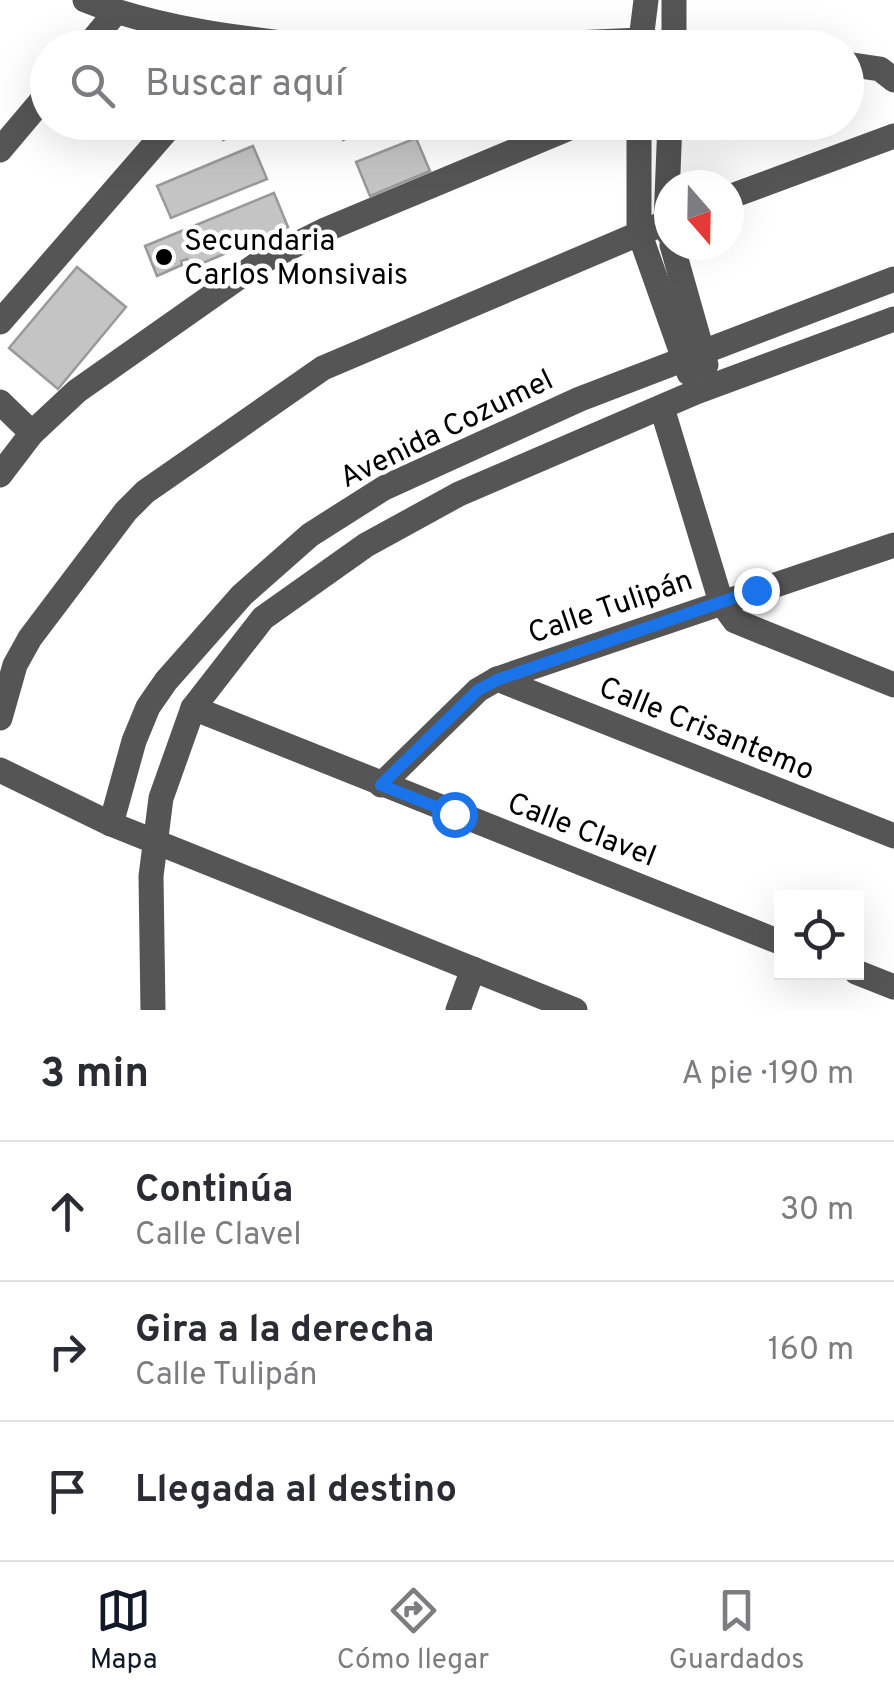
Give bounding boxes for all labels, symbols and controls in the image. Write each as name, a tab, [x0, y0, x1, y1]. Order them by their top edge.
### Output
search box	[30, 30, 864, 140]
icon: search	[65, 58, 120, 113]
text: Buscar aquí	[145, 61, 345, 110]
north arrow	[654, 170, 744, 260]
place label: Secundaria Carlos Monsivais	[184, 224, 408, 295]
marker: Secundaria Carlos Monsivais	[153, 246, 175, 268]
street label: Avenida Cozumel	[334, 363, 560, 498]
street label: Calle Tulipán	[524, 563, 698, 654]
route end	[734, 568, 780, 614]
street label: Calle Crisantemo	[593, 670, 819, 790]
street label: Calle Clavel	[502, 786, 661, 877]
route start	[432, 792, 478, 838]
map controls	[774, 890, 864, 980]
button: locate	[774, 890, 864, 980]
text: 3 min	[40, 1049, 149, 1102]
text: A pie · 190 m	[682, 1055, 854, 1095]
text: Continúa	[135, 1167, 293, 1216]
icon: ahead	[40, 1184, 95, 1239]
text: 30 m	[780, 1191, 854, 1231]
text: Calle Clavel	[135, 1216, 302, 1256]
text: Gira a la derecha	[135, 1307, 434, 1356]
icon: right	[40, 1324, 95, 1379]
text: 160 m	[768, 1331, 854, 1371]
text: Calle Tulipán	[135, 1356, 318, 1396]
icon: arrive	[40, 1464, 95, 1519]
text: Llegada al destino	[135, 1467, 457, 1516]
tab: Mapa	[90, 1583, 157, 1679]
tab: Cómo llegar	[337, 1583, 489, 1679]
tab: Guardados	[669, 1583, 804, 1679]

